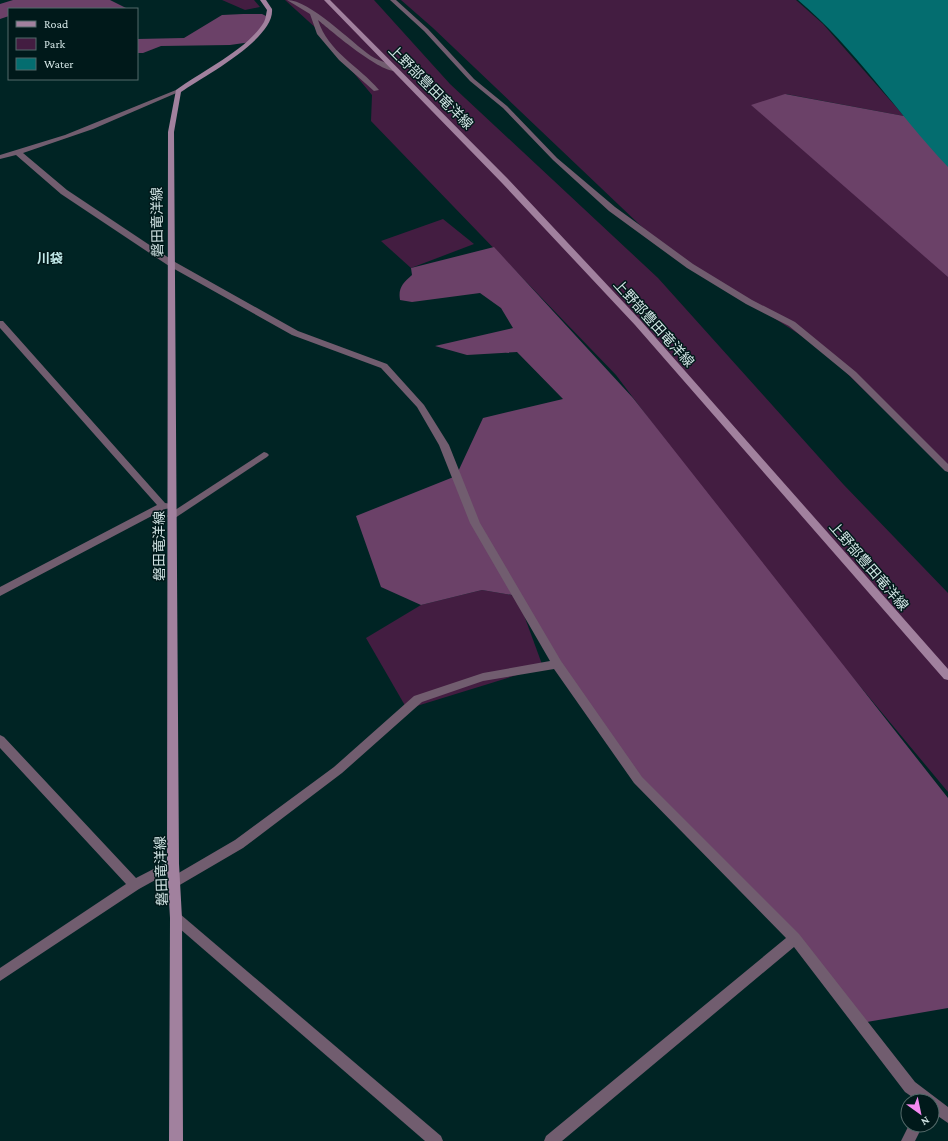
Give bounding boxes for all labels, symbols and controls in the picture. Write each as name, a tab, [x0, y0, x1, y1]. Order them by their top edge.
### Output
legend	[8, 8, 138, 80]
text: Road	[44, 17, 69, 31]
text: Park	[44, 37, 66, 51]
street label: 上野部豊田竜洋線	[386, 42, 476, 132]
text: Water	[44, 57, 74, 71]
street label: 磐田竜洋線	[148, 187, 166, 257]
district label: 川袋	[37, 251, 63, 266]
street label: 上野部豊田竜洋線	[611, 276, 697, 370]
street label: 磐田竜洋線	[151, 511, 167, 581]
street label: 上野部豊田竜洋線	[826, 518, 912, 614]
street label: 磐田竜洋線	[152, 836, 170, 906]
north arrow	[900, 1093, 940, 1133]
text: N	[919, 1114, 932, 1129]

